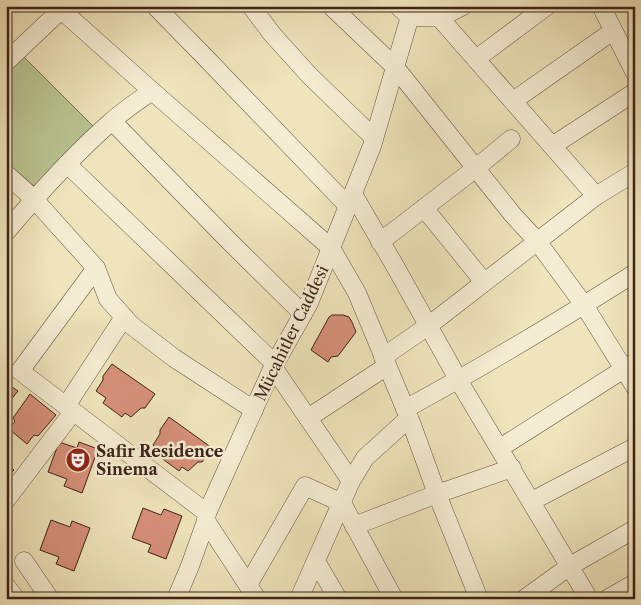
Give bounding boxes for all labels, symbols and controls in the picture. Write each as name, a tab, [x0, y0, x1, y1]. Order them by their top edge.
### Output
street label: Mücahitler Caddesi	[249, 262, 333, 404]
place label: Safir Residence Sinema	[96, 441, 224, 479]
theatre icon: Safir Residence Sinema	[65, 447, 91, 473]

